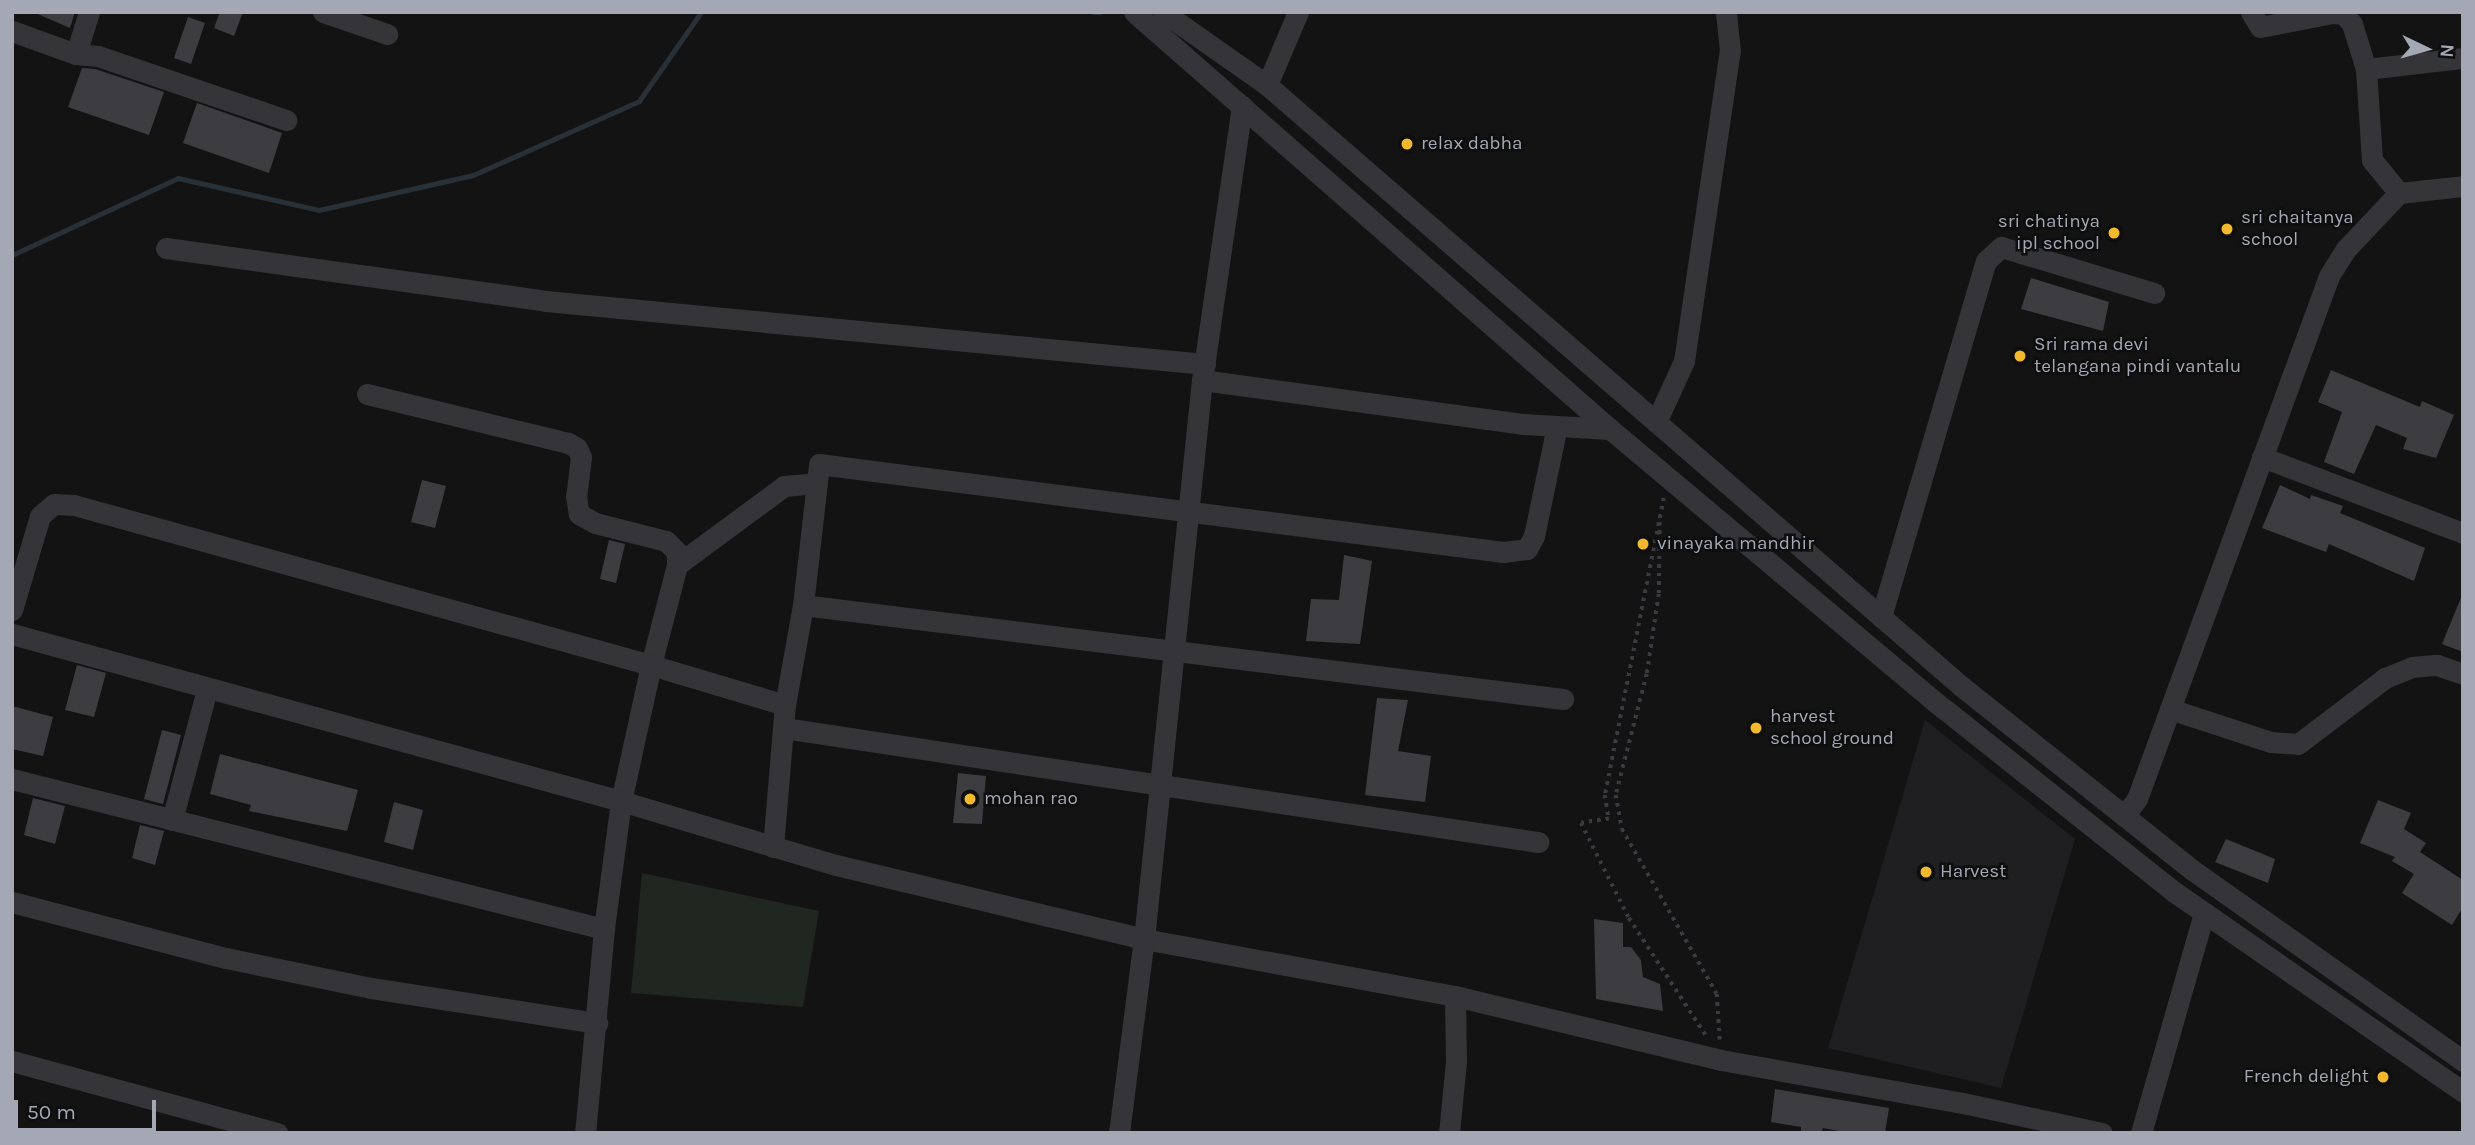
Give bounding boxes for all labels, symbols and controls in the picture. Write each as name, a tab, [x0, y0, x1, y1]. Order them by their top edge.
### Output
north arrow	[2391, 14, 2461, 84]
text: N	[2435, 43, 2458, 59]
place label: relax dabha	[1421, 133, 1523, 155]
marker: relax dabha	[1399, 136, 1415, 152]
place label: sri chaitanya school	[2241, 207, 2354, 251]
place label: sri chatinya ipl school	[1998, 211, 2100, 255]
marker: sri chaitanya school	[2219, 221, 2235, 237]
marker: sri chatinya ipl school	[2106, 225, 2122, 241]
place label: Sri rama devi telangana pindi vantalu	[2034, 334, 2241, 378]
marker: Sri rama devi telangana pindi vantalu	[2012, 348, 2028, 364]
place label: vinayaka mandhir	[1657, 533, 1814, 555]
marker: vinayaka mandhir	[1635, 536, 1651, 552]
place label: harvest school ground	[1770, 706, 1894, 750]
marker: harvest school ground	[1748, 720, 1764, 736]
place label: mohan rao	[984, 788, 1078, 810]
marker: mohan rao	[962, 791, 978, 807]
place label: Harvest	[1940, 861, 2006, 883]
marker: Harvest	[1918, 864, 1934, 880]
place label: French delight	[2244, 1066, 2369, 1088]
marker: French delight	[2375, 1069, 2391, 1085]
scale bar	[18, 1086, 159, 1130]
text: 50 m	[27, 1100, 76, 1124]

